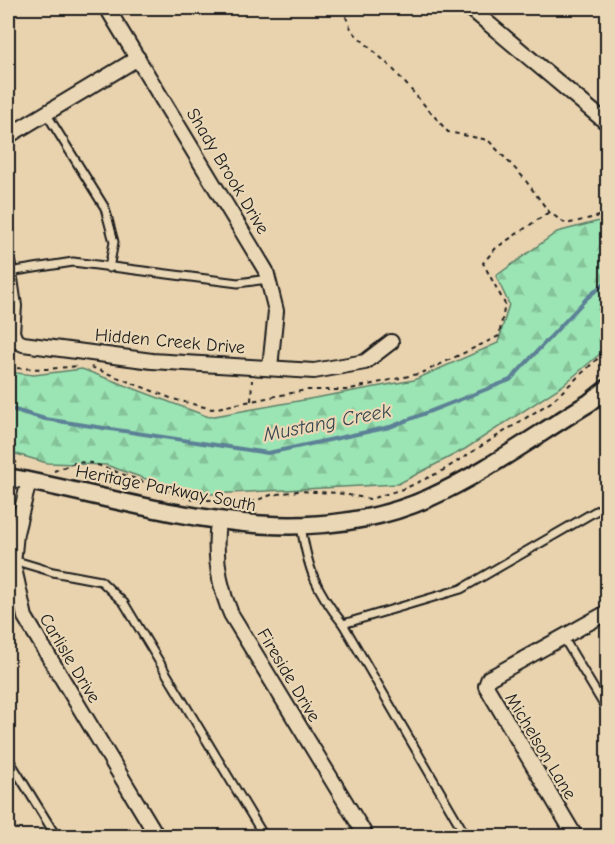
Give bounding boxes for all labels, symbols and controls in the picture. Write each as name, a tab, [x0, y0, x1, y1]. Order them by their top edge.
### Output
street label: Shady Brook Drive	[182, 105, 273, 238]
street label: Hidden Creek Drive	[94, 324, 246, 359]
water label: Mustang Creek	[260, 399, 393, 446]
street label: Heritage Parkway South	[74, 461, 258, 516]
street label: Carlisle Drive	[35, 610, 105, 707]
street label: Fireside Drive	[252, 625, 325, 726]
street label: Michelson Lane	[501, 689, 581, 803]

